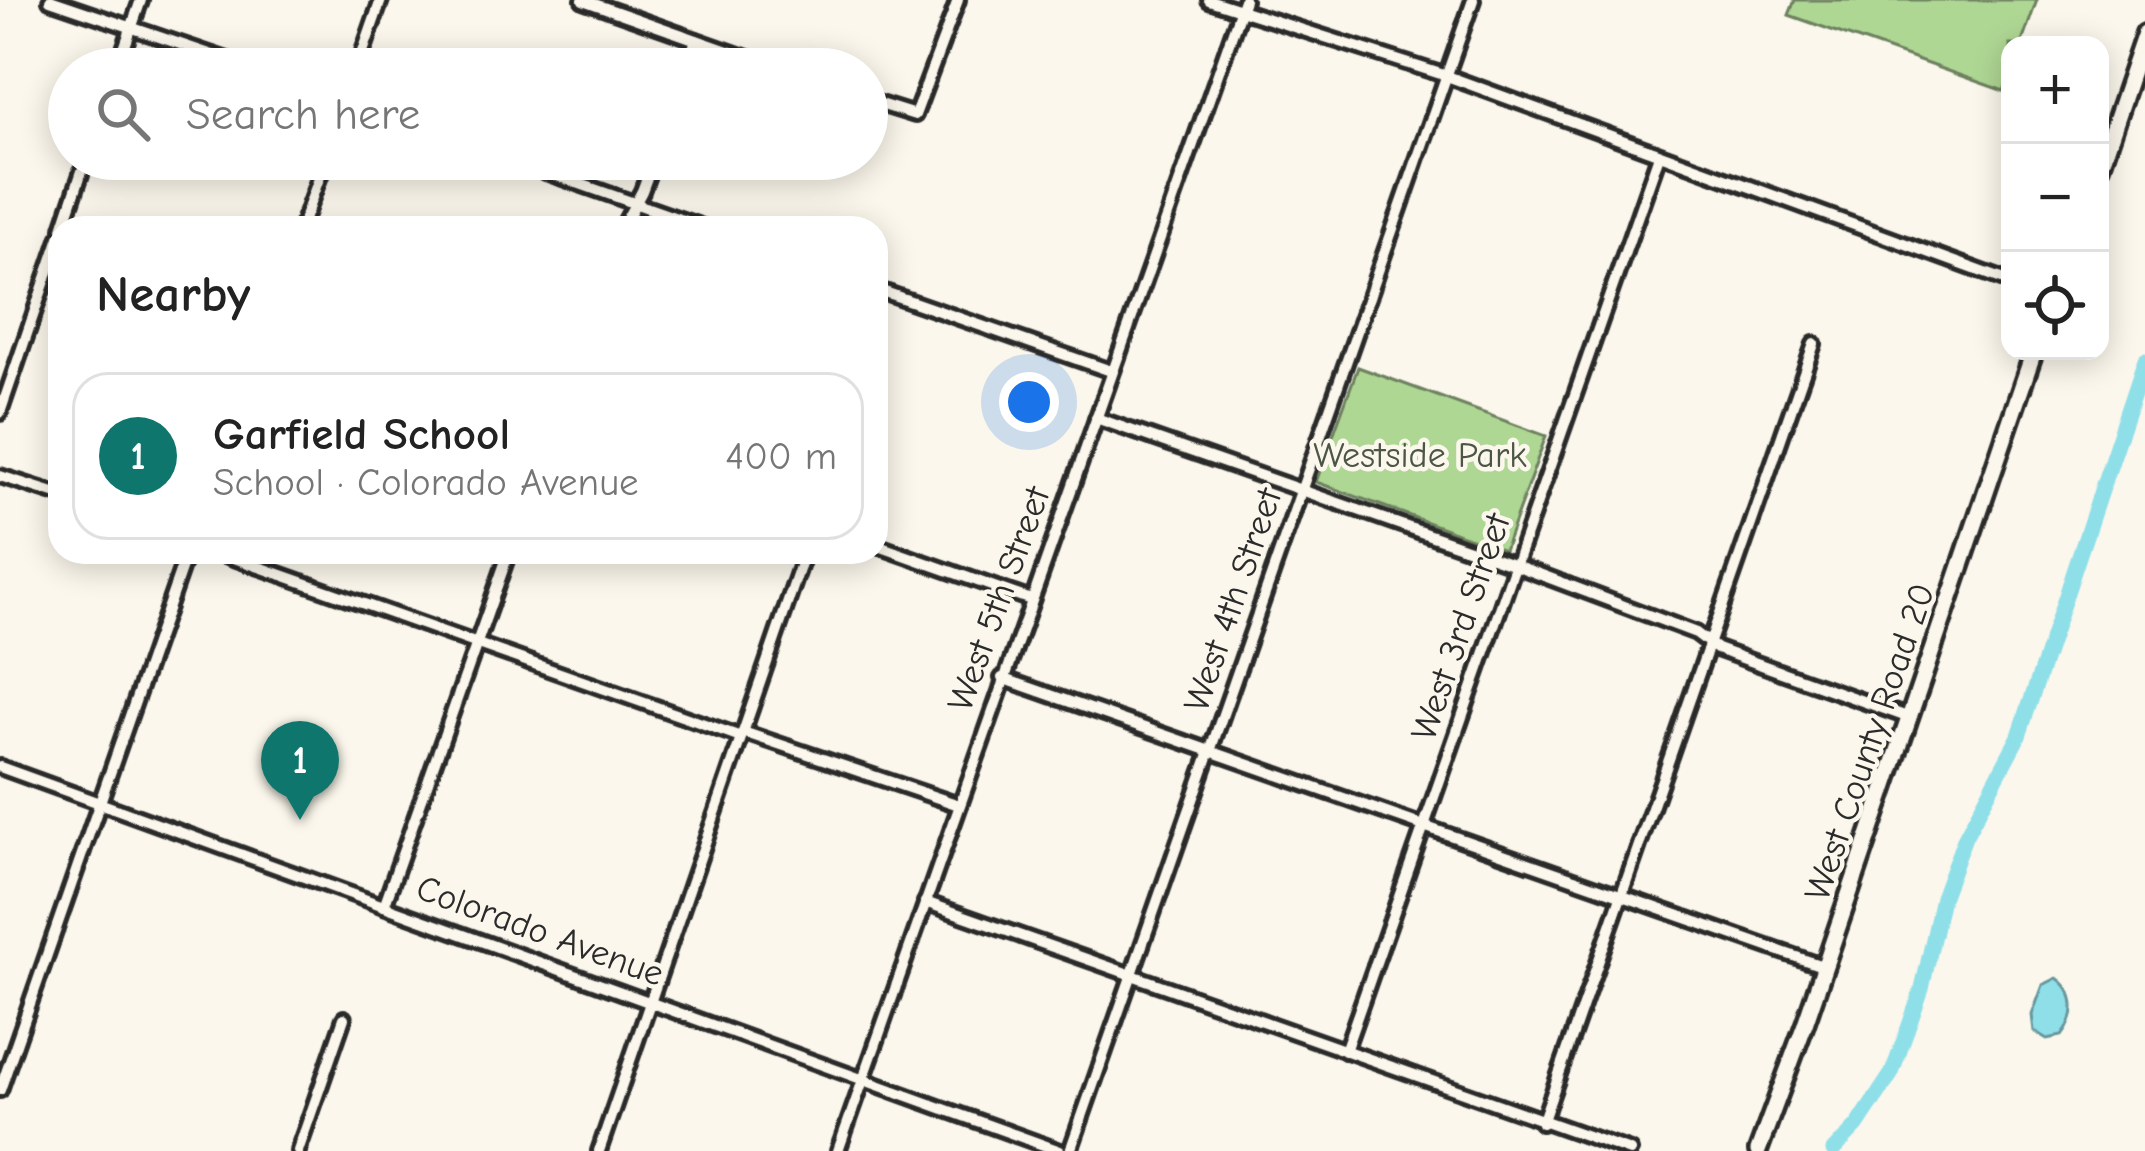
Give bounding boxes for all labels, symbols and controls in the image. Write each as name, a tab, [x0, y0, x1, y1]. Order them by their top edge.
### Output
map controls	[2001, 36, 2109, 360]
button: +	[2001, 36, 2109, 144]
search box	[48, 48, 888, 180]
icon: search	[90, 81, 156, 147]
text: Search here	[186, 88, 420, 140]
button: −	[2001, 144, 2109, 252]
button: locate	[2001, 252, 2109, 360]
text: Nearby	[96, 265, 250, 324]
your location	[999, 372, 1059, 432]
text: Garfield School	[213, 408, 510, 460]
text: 1	[130, 434, 146, 479]
text: 400 m	[725, 434, 837, 479]
park label: Westside Park	[1313, 435, 1527, 476]
text: School · Colorado Avenue	[213, 460, 639, 505]
street label: West 5th Street	[939, 480, 1059, 717]
street label: West 4th Street	[1176, 481, 1291, 717]
street label: West 3rd Street	[1403, 507, 1519, 746]
street label: West County Road 20	[1796, 578, 1944, 906]
pin: 1	[261, 721, 339, 820]
street label: Colorado Avenue	[411, 867, 669, 995]

